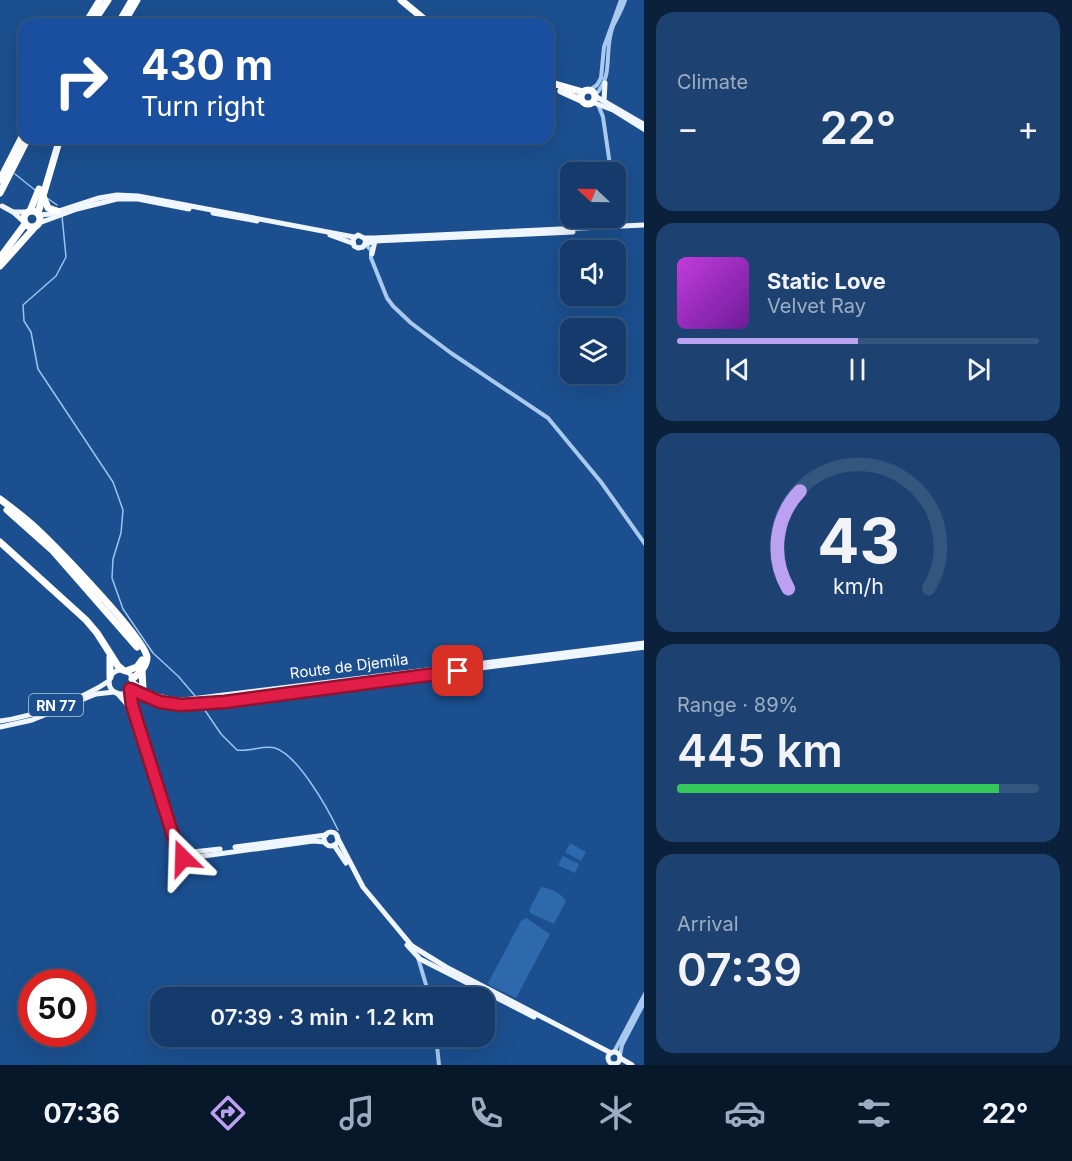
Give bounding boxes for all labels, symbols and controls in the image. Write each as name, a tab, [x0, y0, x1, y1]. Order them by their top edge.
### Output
text: 430 m	[141, 39, 273, 90]
icon: right	[42, 42, 120, 120]
text: Climate	[677, 70, 748, 94]
text: Turn right	[141, 90, 265, 123]
text: 22°	[820, 100, 896, 155]
text: −	[677, 108, 699, 148]
text: +	[1017, 108, 1039, 148]
north arrow	[560, 162, 626, 228]
map controls	[560, 162, 626, 384]
button: sound	[560, 240, 626, 306]
text: Static Love	[767, 268, 886, 294]
text: Velvet Ray	[767, 294, 866, 318]
button: layers	[560, 318, 626, 384]
icon: previous	[721, 353, 754, 386]
icon: pause	[841, 353, 874, 386]
icon: next	[962, 353, 995, 386]
text: 43	[817, 504, 899, 579]
text: km/h	[833, 574, 883, 600]
pin	[432, 645, 483, 696]
street label: Route de Djemila	[289, 649, 409, 683]
icon: arrive	[441, 654, 474, 687]
text: Range · 89%	[677, 693, 798, 717]
road number: RN 77	[29, 694, 83, 716]
text: 445 km	[677, 723, 843, 778]
position arrow	[151, 826, 215, 890]
text: Arrival	[677, 912, 739, 936]
text: 07:39	[677, 942, 802, 997]
speed limit sign: 50	[18, 969, 96, 1047]
text: 07:39 · 3 min · 1.2 km	[211, 1004, 434, 1030]
icon: directions	[207, 1092, 249, 1134]
icon: music	[336, 1092, 378, 1134]
icon: phone	[465, 1092, 507, 1134]
icon: climate	[595, 1092, 637, 1134]
icon: car	[724, 1092, 766, 1134]
icon: filters	[853, 1092, 895, 1134]
text: 07:36	[44, 1097, 120, 1130]
text: 22°	[982, 1097, 1028, 1130]

